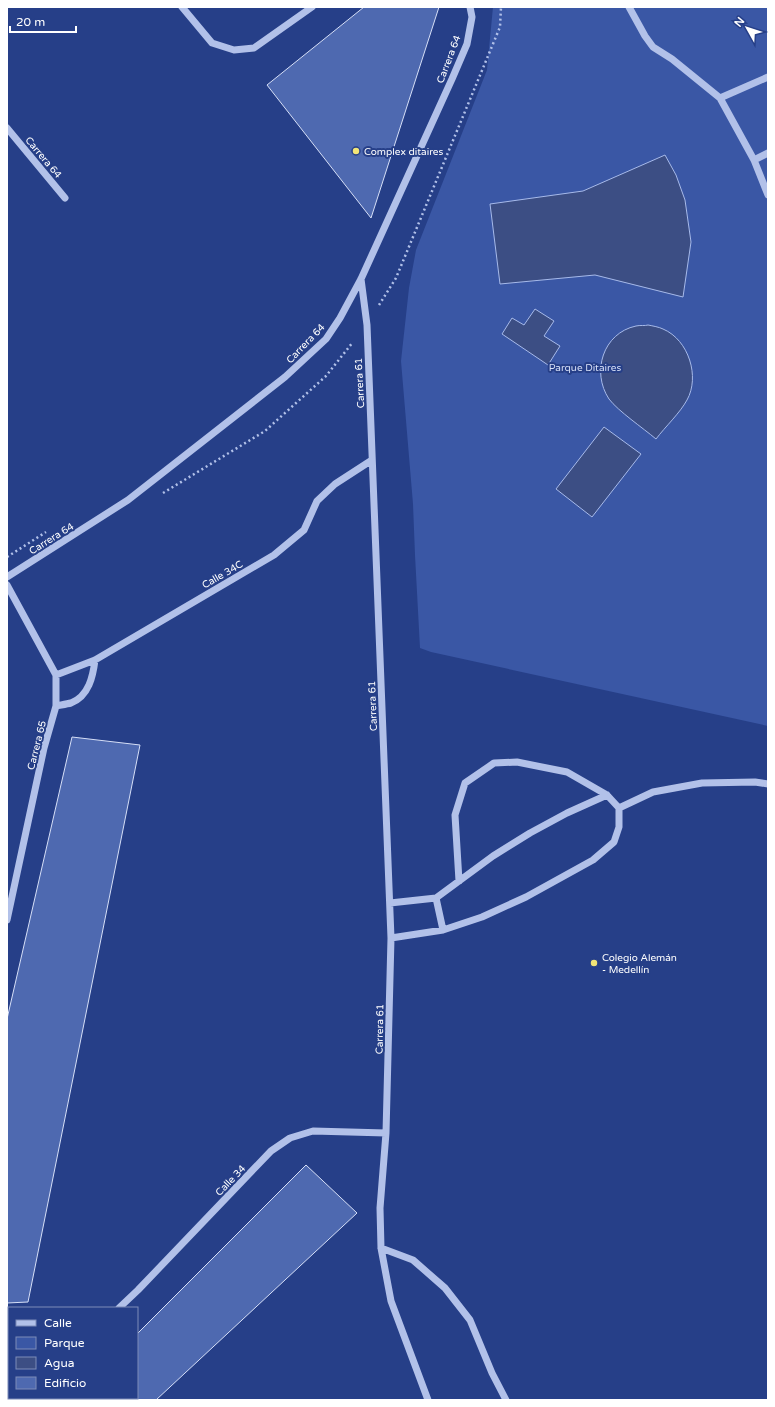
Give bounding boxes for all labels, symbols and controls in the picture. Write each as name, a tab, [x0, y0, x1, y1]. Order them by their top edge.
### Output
scale bar	[10, 8, 76, 34]
north arrow	[727, 8, 767, 48]
text: N	[732, 14, 747, 30]
text: 20 m	[16, 15, 45, 29]
street label: Carrera 64	[434, 34, 464, 85]
street label: Carrera 64	[22, 134, 64, 181]
marker: Complex ditaires	[351, 146, 361, 156]
place label: Complex ditaires	[364, 146, 444, 158]
street label: Carrera 64	[284, 321, 328, 366]
street label: Carrera 61	[353, 357, 367, 408]
park label: Parque Ditaires	[549, 362, 621, 374]
street label: Carrera 64	[27, 520, 76, 557]
street label: Calle 34C	[200, 558, 245, 591]
street label: Carrera 61	[366, 681, 380, 731]
street label: Carrera 65	[25, 719, 49, 771]
place label: Colegio Alemán - Medellín	[602, 952, 677, 976]
marker: Colegio Alemán - Medellín	[589, 958, 599, 968]
street label: Carrera 61	[374, 1004, 386, 1054]
street label: Calle 34	[213, 1163, 248, 1199]
legend	[8, 1307, 138, 1399]
text: Calle	[44, 1316, 72, 1330]
text: Parque	[44, 1336, 85, 1350]
text: Agua	[44, 1356, 74, 1370]
text: Edificio	[44, 1376, 86, 1390]

